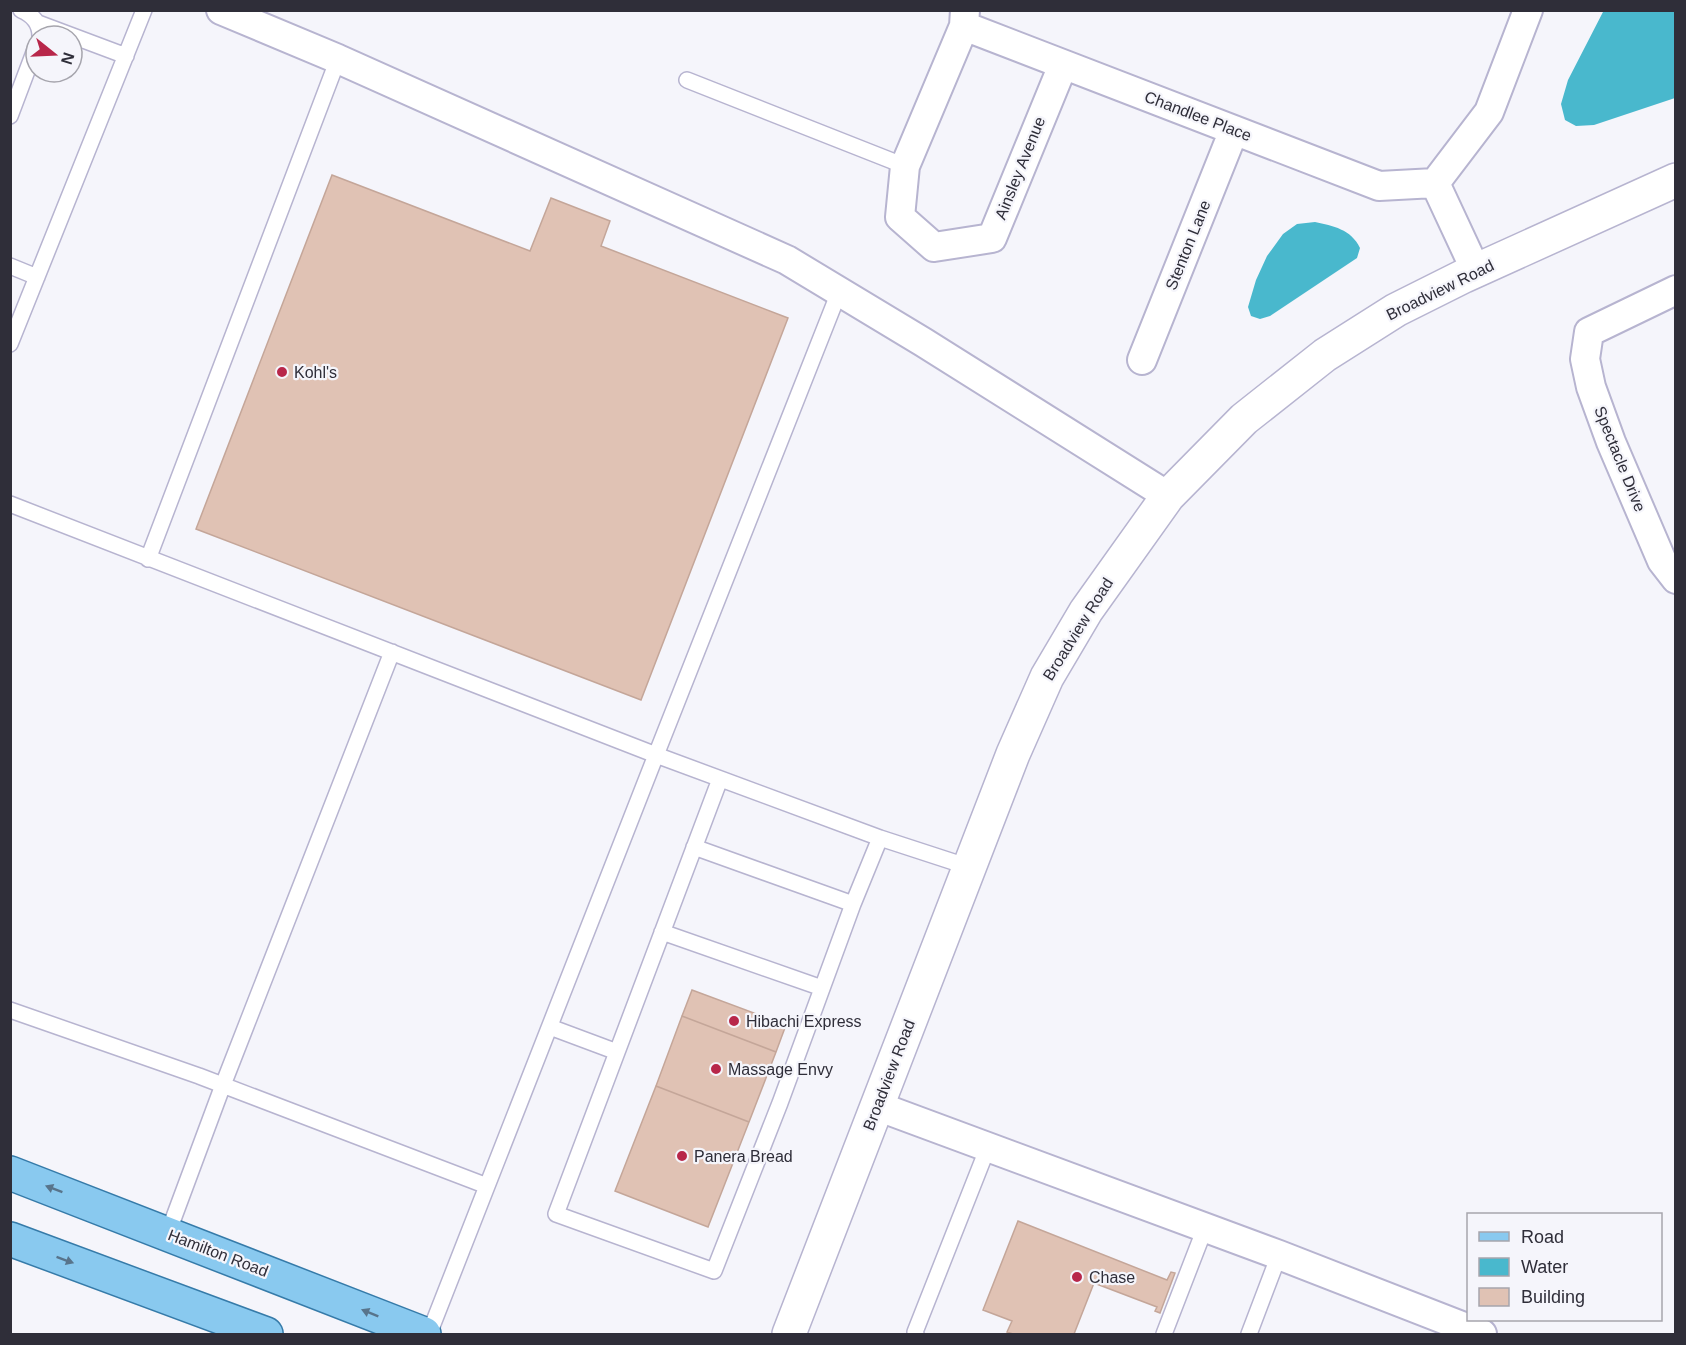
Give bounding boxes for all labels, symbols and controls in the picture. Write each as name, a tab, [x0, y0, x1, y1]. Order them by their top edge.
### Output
north arrow	[24, 24, 84, 84]
text: N	[58, 50, 78, 67]
street label: Chandlee Place	[1142, 88, 1254, 144]
street label: Ainsley Avenue	[992, 114, 1048, 222]
street label: Stenton Lane	[1162, 198, 1214, 292]
street label: Broadview Road	[1384, 257, 1496, 323]
place label: Kohl's	[294, 364, 337, 381]
marker: Kohl's	[275, 365, 289, 379]
street label: Spectacle Drive	[1591, 404, 1649, 514]
street label: Broadview Road	[1040, 575, 1116, 683]
place label: Hibachi Express	[746, 1013, 862, 1030]
marker: Hibachi Express	[727, 1014, 741, 1028]
street label: Broadview Road	[860, 1017, 918, 1133]
place label: Massage Envy	[728, 1061, 833, 1078]
marker: Massage Envy	[709, 1062, 723, 1076]
place label: Panera Bread	[694, 1148, 793, 1165]
marker: Panera Bread	[675, 1149, 689, 1163]
one-way arrow	[44, 1184, 62, 1194]
legend	[1467, 1213, 1662, 1321]
street label: Hamilton Road	[166, 1226, 270, 1280]
text: Road	[1521, 1227, 1564, 1247]
one-way arrow	[56, 1255, 74, 1265]
text: Water	[1521, 1257, 1568, 1277]
place label: Chase	[1089, 1269, 1135, 1286]
marker: Chase	[1070, 1270, 1084, 1284]
text: Building	[1521, 1287, 1585, 1307]
one-way arrow	[361, 1308, 379, 1317]

